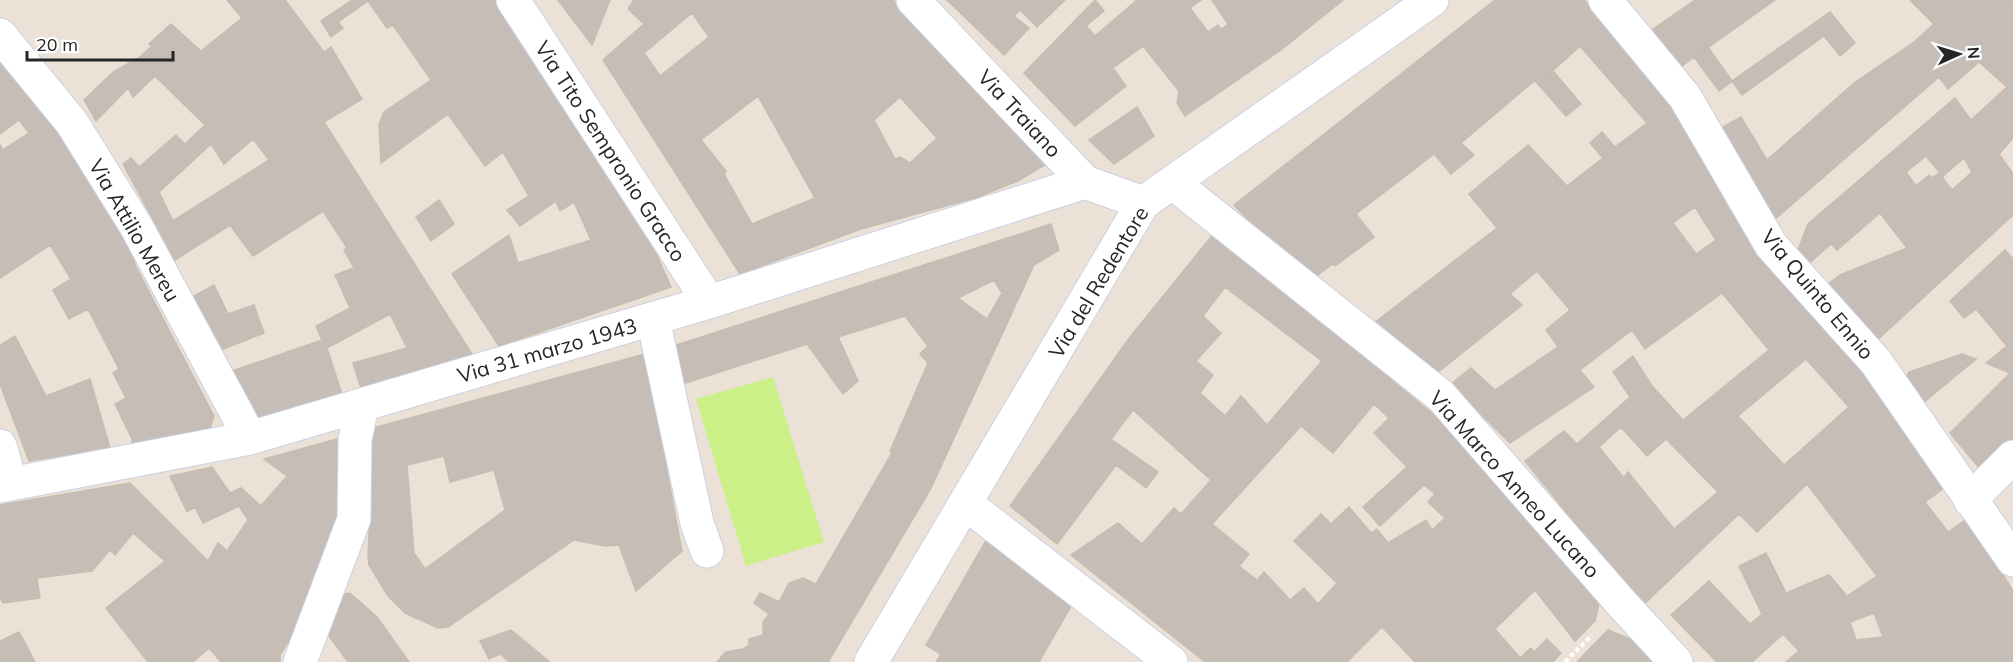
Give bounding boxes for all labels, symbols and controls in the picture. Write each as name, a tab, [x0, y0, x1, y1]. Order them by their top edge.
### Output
scale bar	[27, 24, 172, 62]
north arrow	[1929, 24, 1989, 84]
text: 20 m	[36, 33, 78, 56]
street label: Via Tito Sempronio Gracco	[530, 36, 692, 266]
text: N	[1964, 46, 1984, 60]
street label: Via Traiano	[973, 64, 1067, 162]
street label: Via Attilio Mereu	[84, 154, 186, 306]
street label: Via del Redentore	[1042, 201, 1154, 363]
street label: Via Quinto Ennio	[1756, 224, 1880, 364]
street label: Via 31 marzo 1943	[454, 312, 640, 388]
street label: Via Marco Anneo Lucano	[1424, 385, 1606, 583]

